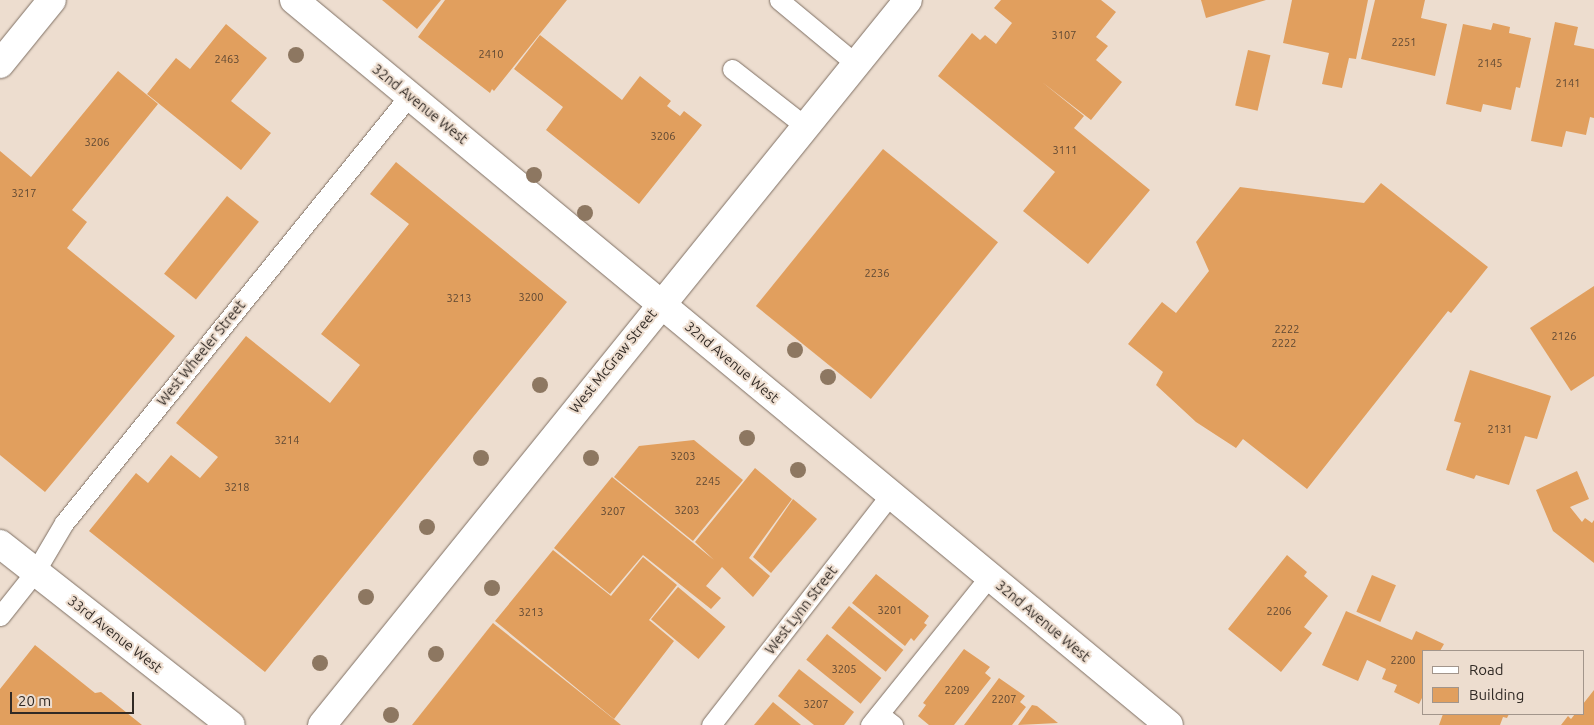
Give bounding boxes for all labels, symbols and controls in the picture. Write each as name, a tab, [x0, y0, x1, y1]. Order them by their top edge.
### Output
house number: 3107	[1052, 28, 1076, 42]
house number: 2251	[1392, 35, 1416, 49]
house number: 2410	[479, 47, 503, 61]
house number: 2463	[215, 52, 239, 66]
house number: 2145	[1478, 56, 1502, 70]
street label: 32nd Avenue West	[369, 60, 471, 148]
house number: 2141	[1556, 76, 1580, 90]
house number: 3206	[651, 129, 675, 143]
house number: 3206	[85, 135, 109, 149]
house number: 3111	[1053, 143, 1077, 157]
house number: 3217	[12, 186, 36, 200]
house number: 2236	[865, 266, 889, 280]
house number: 3200	[519, 290, 543, 304]
house number: 3213	[447, 291, 471, 305]
street label: West Wheeler Street	[153, 297, 249, 409]
street label: West McGraw Street	[566, 306, 660, 416]
street label: 32nd Avenue West	[682, 318, 782, 406]
house number: 2222	[1275, 322, 1299, 336]
house number: 2126	[1552, 329, 1576, 343]
house number: 2222	[1272, 336, 1296, 350]
house number: 2131	[1488, 422, 1512, 436]
house number: 3214	[275, 433, 299, 447]
house number: 3203	[671, 449, 695, 463]
house number: 2245	[696, 474, 720, 488]
house number: 3218	[225, 480, 249, 494]
house number: 3203	[675, 503, 699, 517]
house number: 3207	[601, 504, 625, 518]
street label: West Lynn Street	[761, 563, 841, 657]
street label: 32nd Avenue West	[993, 577, 1093, 665]
street label: 33rd Avenue West	[65, 592, 165, 676]
house number: 3201	[878, 603, 902, 617]
house number: 2206	[1267, 604, 1291, 618]
house number: 3213	[519, 605, 543, 619]
legend	[1422, 650, 1584, 715]
house number: 2200	[1391, 653, 1415, 667]
text: Road	[1469, 661, 1504, 678]
house number: 3205	[832, 662, 856, 676]
scale bar	[12, 682, 136, 714]
house number: 2209	[945, 683, 969, 697]
text: Building	[1469, 686, 1524, 703]
text: 20 m	[18, 692, 51, 709]
house number: 2207	[992, 692, 1016, 706]
house number: 3207	[804, 697, 828, 711]

